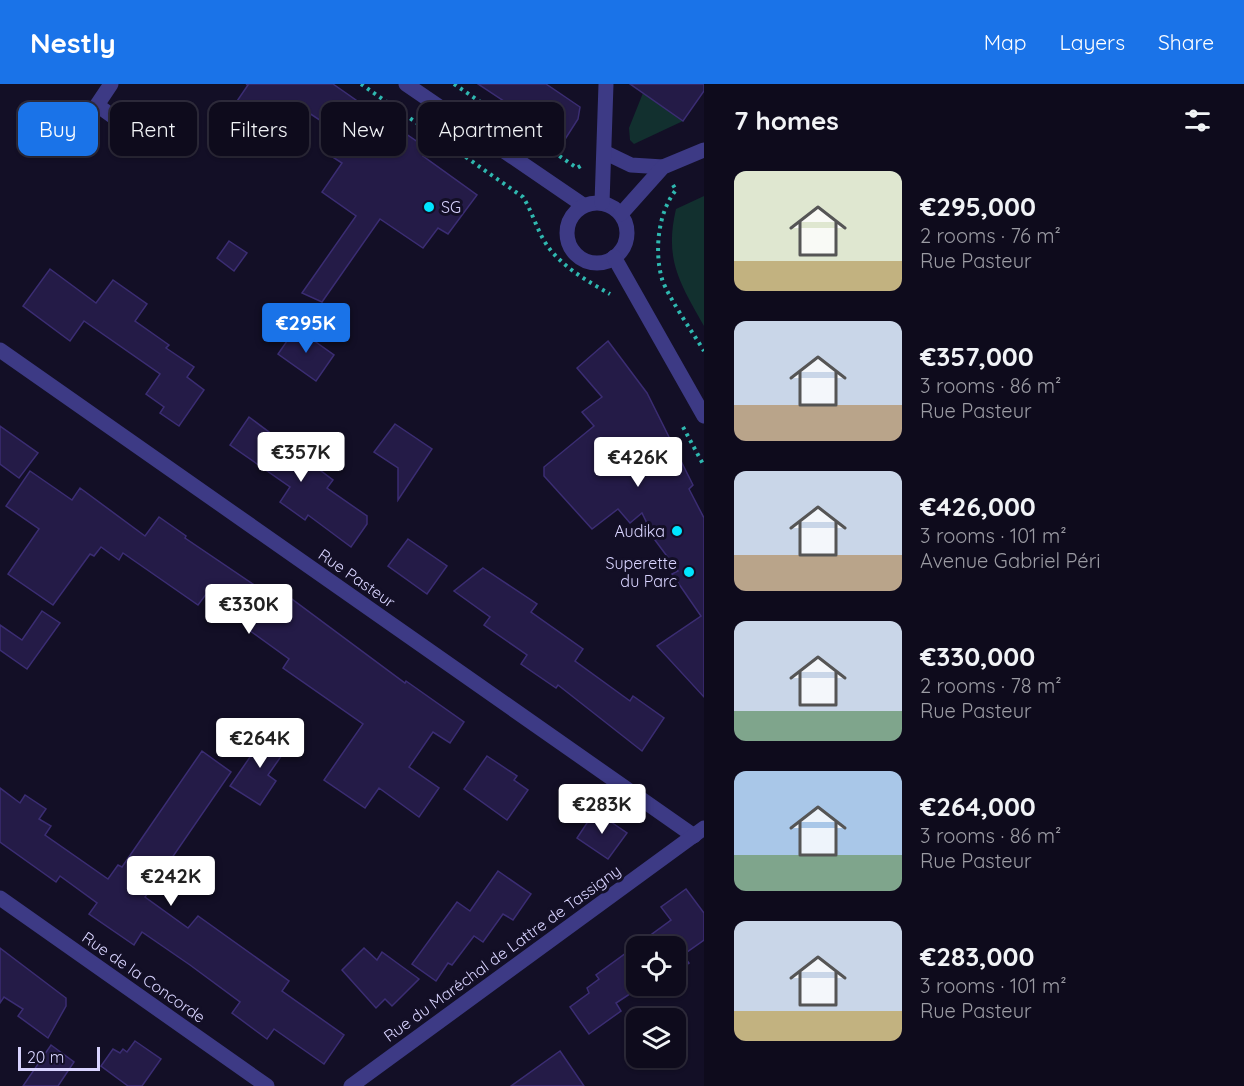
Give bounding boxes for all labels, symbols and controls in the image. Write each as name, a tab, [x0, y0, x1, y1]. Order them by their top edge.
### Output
text: Nestly	[30, 25, 116, 60]
text: Map	[984, 29, 1027, 55]
text: Layers	[1060, 29, 1125, 55]
text: Share	[1158, 29, 1214, 55]
chip: Buy	[18, 102, 98, 156]
chip: Rent	[110, 102, 197, 156]
chip: Filters	[209, 102, 309, 156]
chip: New	[321, 102, 406, 156]
chip: Apartment	[418, 102, 564, 156]
text: 7 homes	[734, 104, 839, 137]
icon: filters	[1181, 104, 1214, 137]
text: €295,000	[920, 190, 1036, 223]
icon: home	[782, 195, 854, 267]
place label: SG	[441, 197, 461, 217]
marker: SG	[422, 200, 436, 214]
text: 2 rooms · 76 m²	[920, 223, 1061, 248]
text: Rue Pasteur	[920, 248, 1032, 273]
pin: €295K	[264, 303, 348, 354]
text: €295K	[276, 310, 336, 335]
text: €357,000	[920, 340, 1034, 373]
icon: home	[782, 345, 854, 417]
text: 3 rooms · 86 m²	[920, 373, 1061, 398]
text: Rue Pasteur	[920, 398, 1032, 423]
pin: €357K	[259, 432, 343, 483]
pin: €426K	[596, 437, 680, 488]
text: €357K	[272, 439, 330, 464]
text: €426K	[608, 444, 668, 469]
text: €426,000	[920, 490, 1036, 523]
icon: home	[782, 495, 854, 567]
place label: Audika	[614, 521, 665, 541]
text: 3 rooms · 101 m²	[920, 523, 1067, 548]
marker: Audika	[670, 524, 684, 538]
street label: Rue Pasteur	[315, 544, 399, 612]
text: Avenue Gabriel Péri	[920, 548, 1101, 573]
place label: Superette du Parc	[606, 553, 677, 591]
marker: Superette du Parc	[682, 565, 696, 579]
pin: €330K	[207, 584, 291, 635]
text: €330K	[219, 591, 279, 616]
text: €330,000	[920, 640, 1035, 673]
icon: home	[782, 645, 854, 717]
text: 2 rooms · 78 m²	[920, 673, 1062, 698]
text: Rue Pasteur	[920, 698, 1032, 723]
pin: €264K	[218, 718, 302, 769]
text: €264K	[230, 725, 290, 750]
pin: €283K	[560, 784, 644, 835]
text: €264,000	[920, 790, 1036, 823]
text: €283K	[573, 791, 631, 816]
icon: home	[782, 795, 854, 867]
text: 3 rooms · 86 m²	[920, 823, 1061, 848]
text: Rue Pasteur	[920, 848, 1032, 873]
pin: €242K	[129, 856, 213, 907]
street label: Rue du Maréchal de Lattre de Tassigny	[379, 860, 625, 1046]
text: €242K	[141, 863, 201, 888]
street label: Rue de la Concorde	[79, 927, 209, 1027]
map controls	[626, 936, 686, 1068]
button: locate	[626, 936, 686, 996]
text: €283,000	[920, 940, 1034, 973]
icon: home	[782, 945, 854, 1017]
text: 3 rooms · 101 m²	[920, 973, 1067, 998]
text: Rue Pasteur	[920, 998, 1032, 1023]
button: layers	[626, 1008, 686, 1068]
scale bar	[18, 1044, 100, 1072]
text: 20 m	[27, 1047, 64, 1067]

